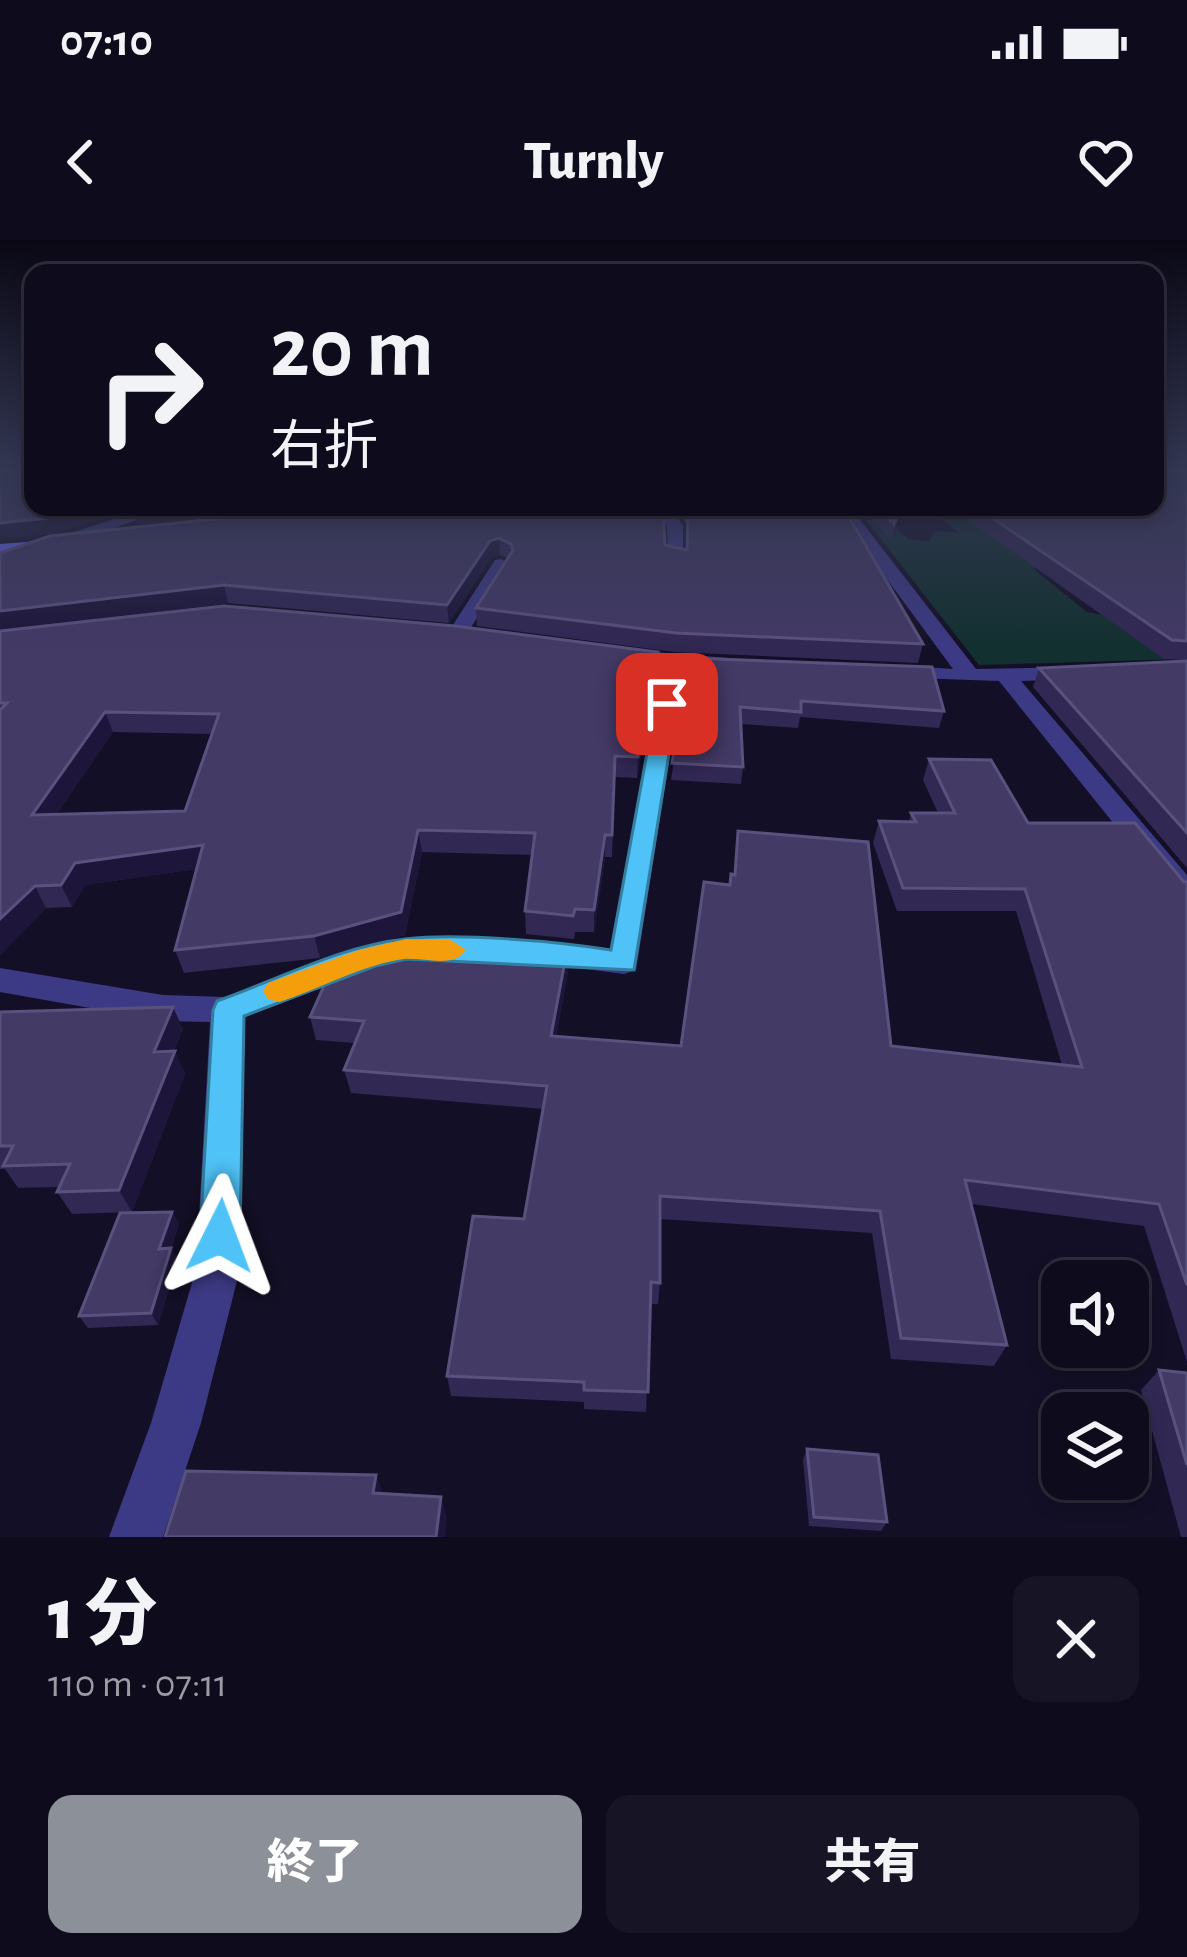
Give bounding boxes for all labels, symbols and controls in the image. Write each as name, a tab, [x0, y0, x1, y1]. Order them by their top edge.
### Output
text: 07:10	[60, 19, 153, 64]
icon: back	[48, 129, 114, 195]
icon: heart	[1073, 129, 1139, 195]
text: Turnly	[523, 135, 664, 189]
text: 20 m	[270, 308, 434, 392]
icon: right	[72, 312, 228, 468]
text: 右折	[270, 421, 378, 475]
pin	[616, 653, 718, 755]
icon: arrive	[634, 671, 700, 737]
position arrow	[157, 1173, 283, 1299]
map controls	[1041, 1260, 1149, 1500]
button: sound	[1041, 1260, 1149, 1368]
button: layers	[1041, 1392, 1149, 1500]
button: close	[1013, 1576, 1139, 1702]
text: 1 分	[48, 1580, 157, 1652]
text: 110 m · 07:11	[48, 1665, 227, 1704]
button: 終了	[48, 1795, 582, 1933]
button: 共有	[606, 1795, 1139, 1933]

